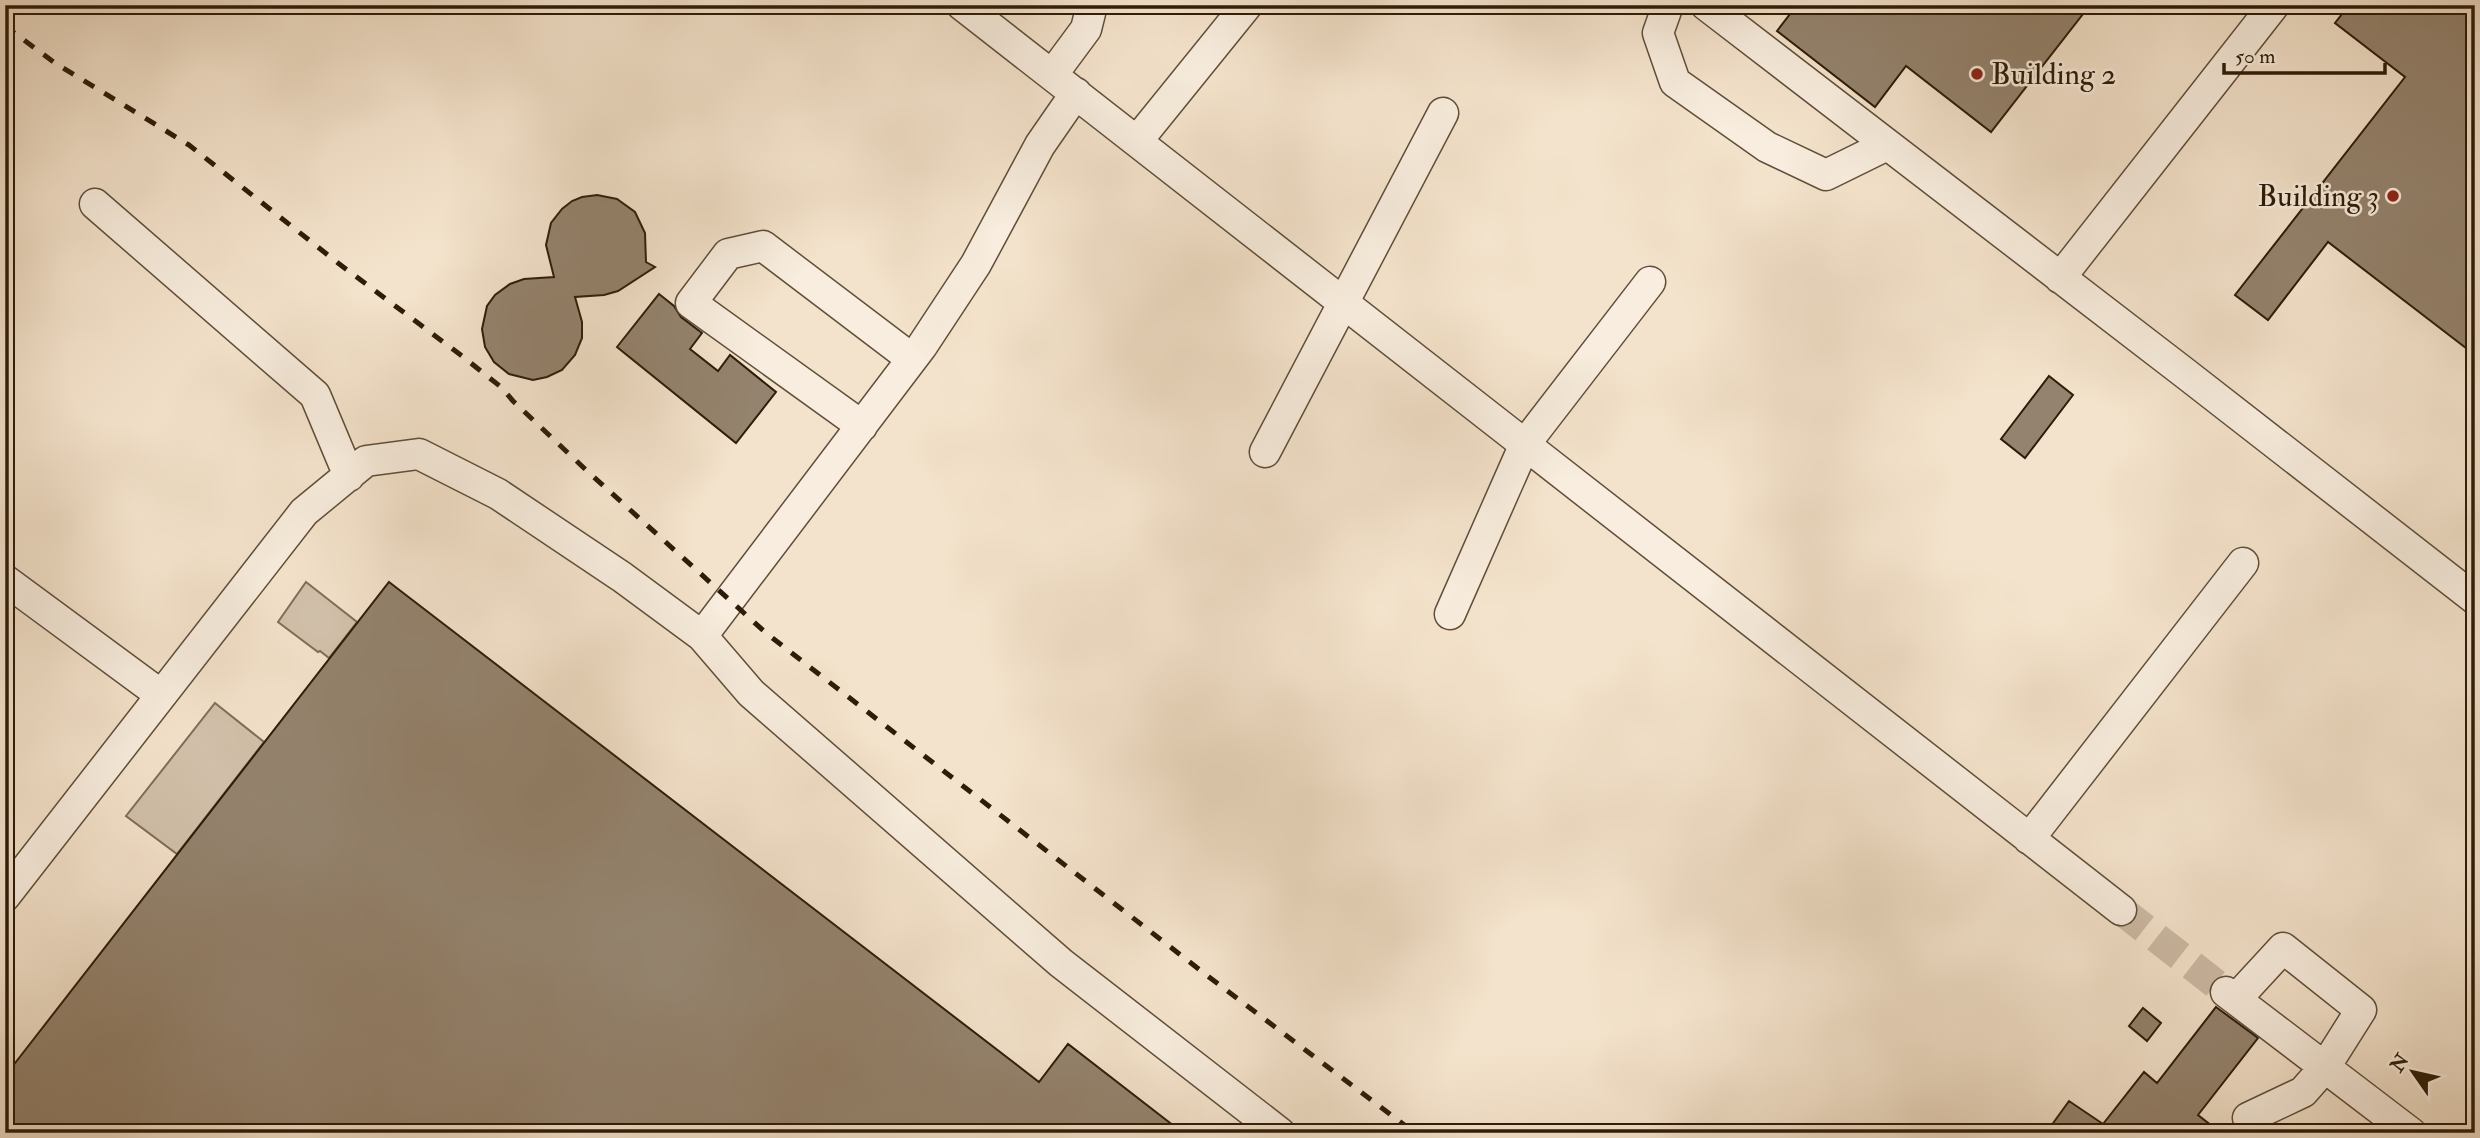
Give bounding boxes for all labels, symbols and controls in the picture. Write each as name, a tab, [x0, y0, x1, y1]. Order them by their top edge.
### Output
scale bar	[2224, 32, 2386, 76]
text: 50 m	[2235, 43, 2276, 70]
place label: Building 2	[1991, 56, 2116, 93]
marker: Building 2	[1969, 66, 1985, 82]
place label: Building 3	[2257, 178, 2379, 215]
marker: Building 3	[2385, 188, 2401, 204]
north arrow	[2378, 1036, 2448, 1106]
text: N	[2384, 1048, 2415, 1078]

